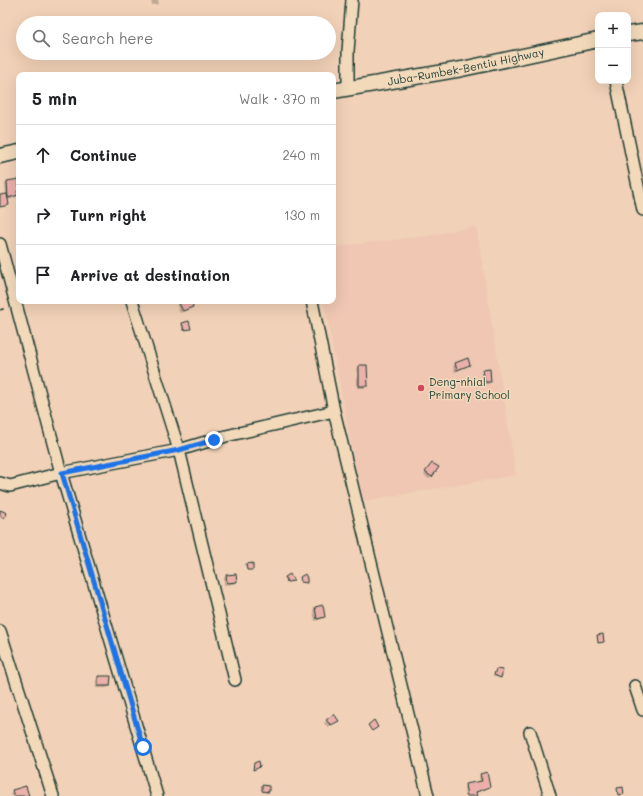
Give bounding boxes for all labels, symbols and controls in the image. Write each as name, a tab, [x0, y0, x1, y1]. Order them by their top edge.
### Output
map controls	[595, 12, 631, 84]
button: +	[595, 12, 631, 48]
search box	[16, 16, 336, 60]
icon: search	[30, 27, 52, 49]
text: Search here	[62, 28, 153, 48]
street label: Juba-Rumbek-Bentiu Highway	[386, 44, 546, 89]
button: −	[595, 48, 631, 84]
text: 5 min	[32, 87, 77, 109]
text: Walk · 370 m	[239, 90, 320, 107]
icon: ahead	[32, 144, 54, 166]
text: Continue	[70, 145, 137, 165]
text: 240 m	[283, 146, 320, 163]
icon: right	[32, 204, 54, 226]
text: Turn right	[70, 205, 147, 225]
text: 130 m	[284, 206, 320, 223]
icon: arrive	[32, 264, 54, 286]
text: Arrive at destination	[70, 265, 230, 285]
place label: Deng-nhial Primary School	[429, 374, 510, 402]
marker: Deng-nhial Primary School	[416, 383, 426, 393]
route end	[205, 431, 223, 449]
route start	[134, 738, 152, 756]

